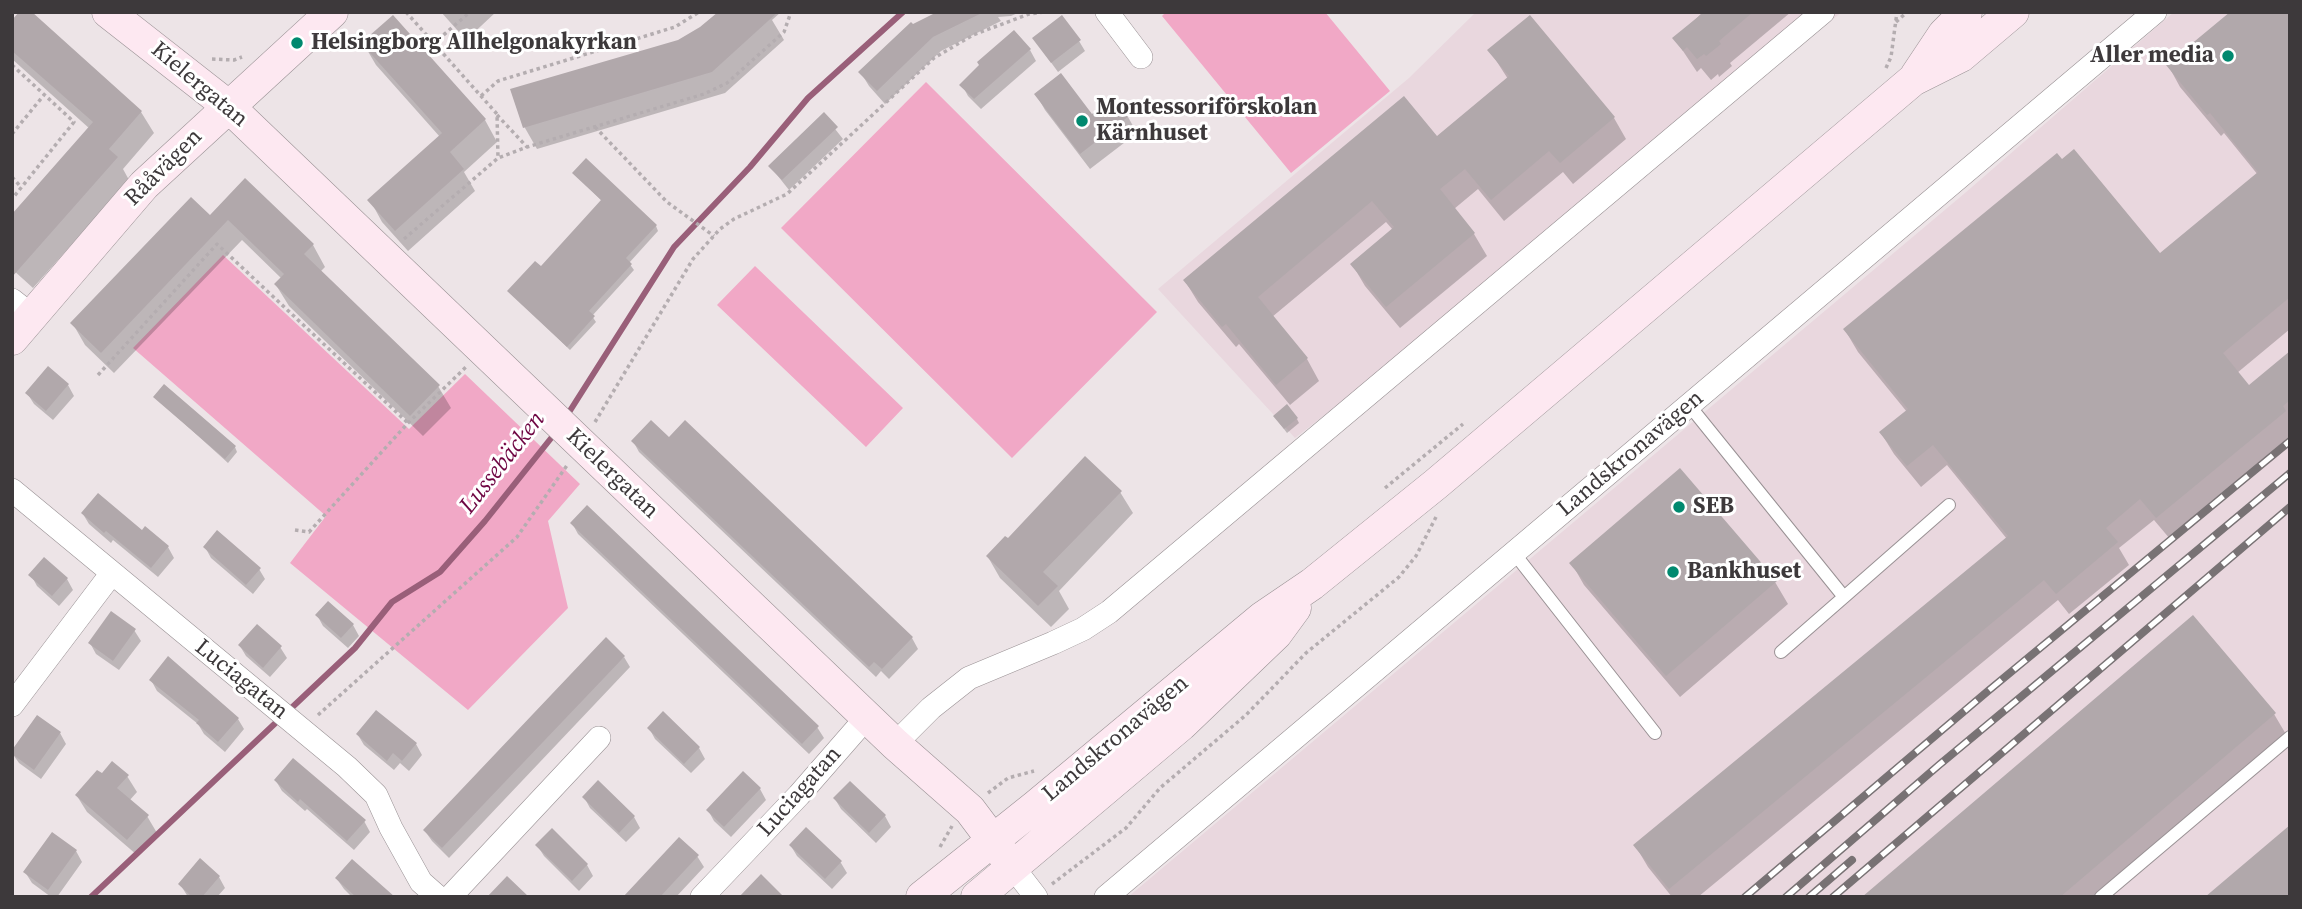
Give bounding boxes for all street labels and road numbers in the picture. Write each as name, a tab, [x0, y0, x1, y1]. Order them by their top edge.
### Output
street label: Kielergatan	[145, 37, 253, 133]
street label: Rååvägen	[120, 124, 208, 212]
street label: Landskronavägen	[1552, 385, 1710, 523]
street label: Kielergatan	[560, 423, 664, 525]
street label: Luciagatan	[189, 634, 293, 726]
street label: Landskronavägen	[1037, 670, 1195, 808]
street label: Luciagatan	[752, 741, 848, 843]

